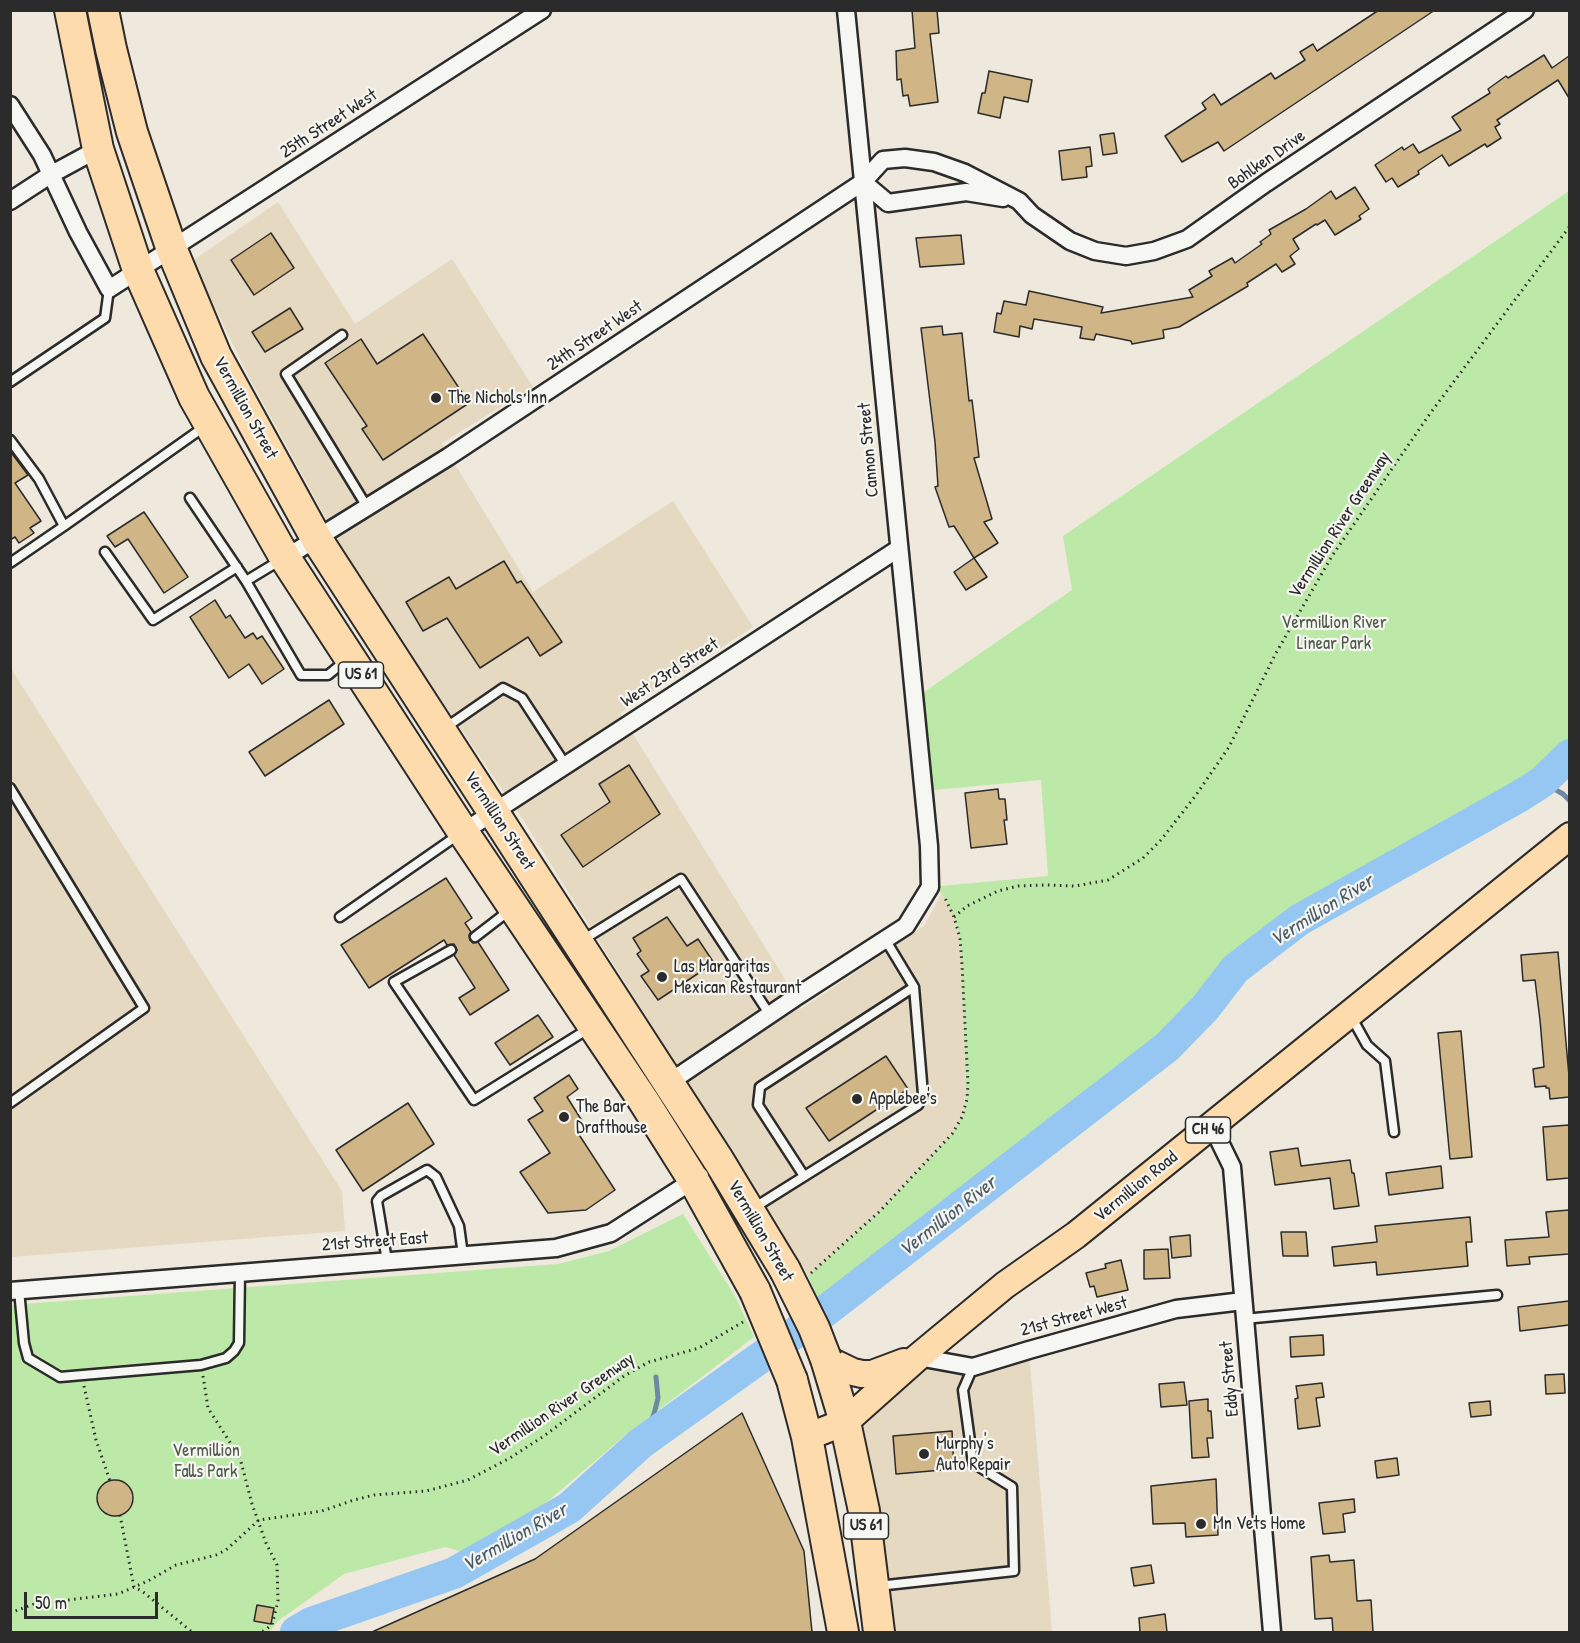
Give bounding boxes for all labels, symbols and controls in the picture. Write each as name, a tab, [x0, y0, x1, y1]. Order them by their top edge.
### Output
street label: 25th Street West	[276, 85, 382, 163]
street label: Bohlken Drive	[1224, 125, 1310, 195]
street label: 24th Street West	[543, 296, 647, 376]
street label: Vermillion Street	[208, 353, 282, 463]
place label: The Nichols Inn	[448, 387, 547, 409]
marker: The Nichols Inn	[429, 391, 443, 405]
street label: Cannon Street	[854, 402, 884, 498]
street label: Vermillion River Greenway	[1285, 448, 1395, 602]
park label: Vermillion River Linear Park	[1281, 612, 1387, 654]
street label: West 23rd Street	[617, 633, 723, 713]
road number: US 61	[338, 662, 384, 688]
street label: Vermillion Street	[459, 767, 539, 875]
water label: Vermillion River	[1266, 870, 1378, 952]
place label: Las Margaritas Mexican Restaurant	[674, 956, 801, 998]
marker: Las Margaritas Mexican Restaurant	[655, 970, 669, 984]
place label: Applebee's	[869, 1088, 937, 1110]
marker: Applebee's	[850, 1092, 864, 1106]
place label: The Bar Drafthouse	[576, 1096, 647, 1138]
marker: The Bar Drafthouse	[557, 1110, 571, 1124]
road number: CH 46	[1186, 1117, 1230, 1143]
street label: Vermillion Road	[1090, 1147, 1182, 1227]
water label: Vermillion River	[895, 1172, 1001, 1262]
street label: Vermillion Street	[722, 1176, 798, 1286]
street label: 21st Street East	[321, 1228, 429, 1256]
street label: 21st Street West	[1018, 1292, 1130, 1342]
street label: Eddy Street	[1216, 1340, 1244, 1418]
street label: Vermillion River Greenway	[485, 1348, 639, 1462]
place label: Murphy's Auto Repair	[936, 1433, 1011, 1476]
park label: Vermillion Falls Park	[172, 1440, 240, 1482]
marker: Murphy's Auto Repair	[917, 1447, 931, 1461]
water label: Vermillion River	[458, 1498, 572, 1578]
road number: US 61	[844, 1513, 888, 1539]
place label: Mn Vets Home	[1213, 1513, 1306, 1535]
marker: Mn Vets Home	[1194, 1517, 1208, 1531]
scale bar	[27, 1580, 160, 1618]
text: 50 m	[35, 1590, 67, 1615]

